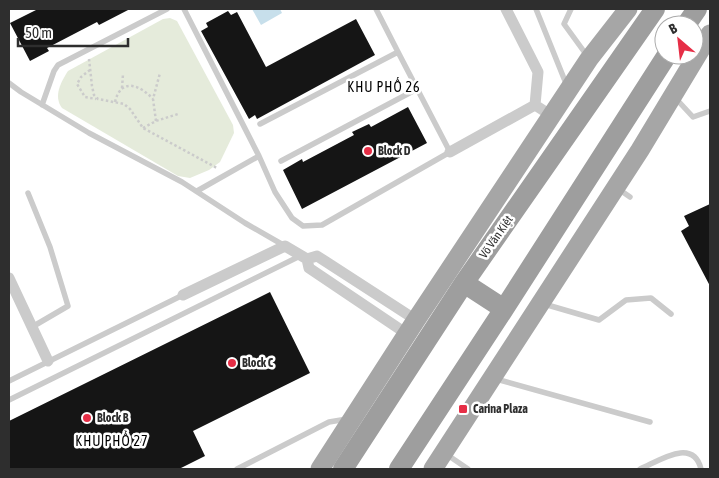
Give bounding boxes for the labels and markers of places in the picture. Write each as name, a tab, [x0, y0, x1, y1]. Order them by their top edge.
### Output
place label: Block D	[378, 144, 411, 158]
marker: Block D	[362, 145, 374, 157]
place label: Block C	[242, 356, 274, 370]
marker: Block C	[226, 357, 238, 369]
place label: Carina Plaza	[473, 402, 528, 416]
marker: Carina Plaza	[457, 403, 469, 415]
place label: Block B	[97, 411, 129, 425]
marker: Block B	[81, 412, 93, 424]

